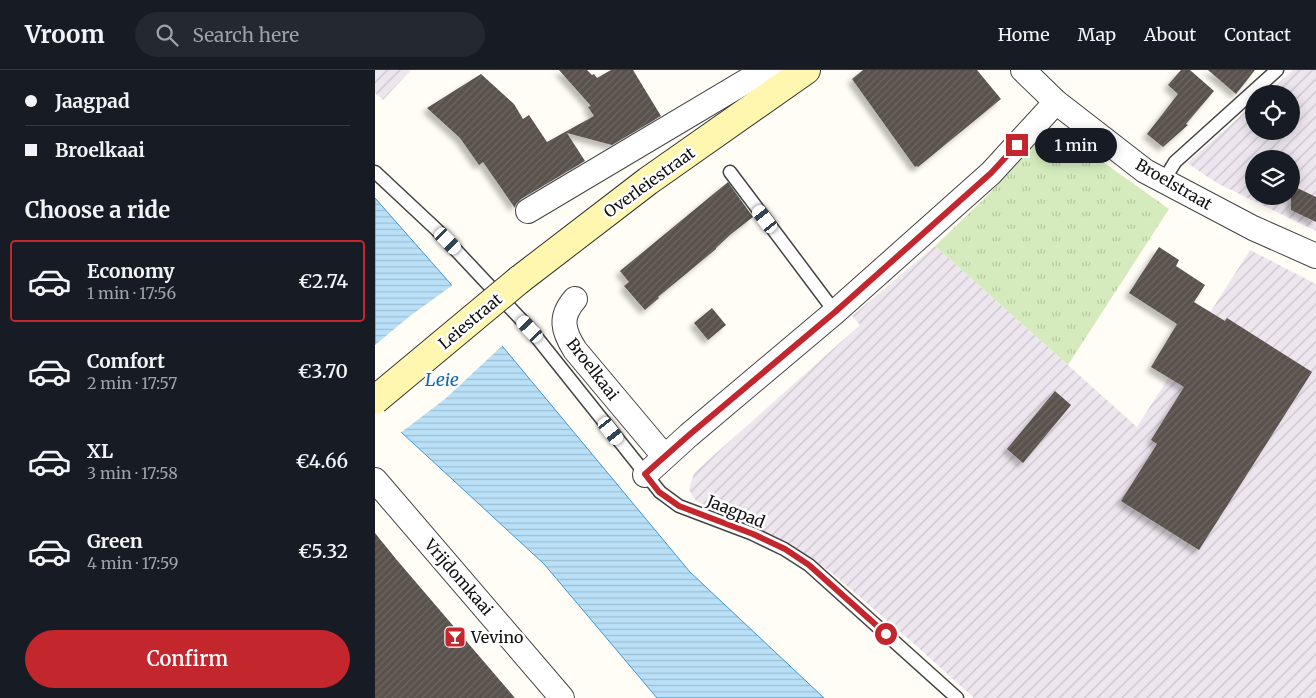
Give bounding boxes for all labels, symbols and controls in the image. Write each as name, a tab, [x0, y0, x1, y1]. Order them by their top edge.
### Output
search box	[135, 12, 485, 57]
text: Vroom	[25, 19, 105, 50]
icon: search	[153, 21, 181, 49]
text: Search here	[193, 23, 299, 47]
text: Home	[998, 23, 1050, 46]
text: Map	[1078, 23, 1116, 46]
text: About	[1144, 23, 1196, 46]
text: Contact	[1224, 23, 1291, 46]
map controls	[1245, 85, 1300, 205]
button: locate	[1245, 85, 1300, 140]
text: Jaagpad	[55, 89, 130, 113]
callout: 1 min	[1035, 128, 1117, 162]
route end	[1006, 134, 1028, 156]
text: 1 min	[1054, 135, 1098, 155]
text: Broelkaai	[55, 138, 145, 162]
street label: Overleiestraat	[600, 142, 699, 222]
button: layers	[1245, 150, 1300, 205]
street label: Broelstraat	[1132, 154, 1217, 214]
text: Choose a ride	[25, 196, 170, 224]
car	[749, 203, 780, 235]
car	[432, 225, 463, 257]
icon: car	[27, 259, 72, 304]
text: Economy	[87, 259, 175, 283]
text: €2.74	[298, 269, 348, 293]
text: 1 min · 17:56	[87, 283, 176, 303]
street label: Leiestraat	[434, 288, 506, 353]
car	[514, 313, 545, 345]
street label: Broelkaai	[563, 334, 623, 404]
icon: car	[27, 349, 72, 394]
text: Comfort	[87, 349, 165, 373]
text: €3.70	[298, 359, 348, 383]
water label: Leie	[425, 368, 459, 391]
text: 2 min · 17:57	[87, 373, 177, 393]
car	[595, 415, 626, 447]
icon: car	[27, 439, 72, 484]
text: XL	[87, 439, 113, 463]
text: €4.66	[295, 449, 348, 473]
text: 3 min · 17:58	[87, 463, 178, 483]
street label: Jaagpad	[703, 490, 768, 532]
icon: car	[27, 529, 72, 574]
text: Green	[87, 529, 143, 553]
street label: Vrijdomkaai	[420, 534, 498, 619]
text: €5.32	[298, 539, 348, 563]
text: 4 min · 17:59	[87, 553, 178, 573]
route start	[875, 623, 897, 645]
bar icon: Vevino	[443, 625, 467, 649]
place label: Vevino	[470, 627, 523, 647]
button: Confirm	[25, 630, 350, 688]

